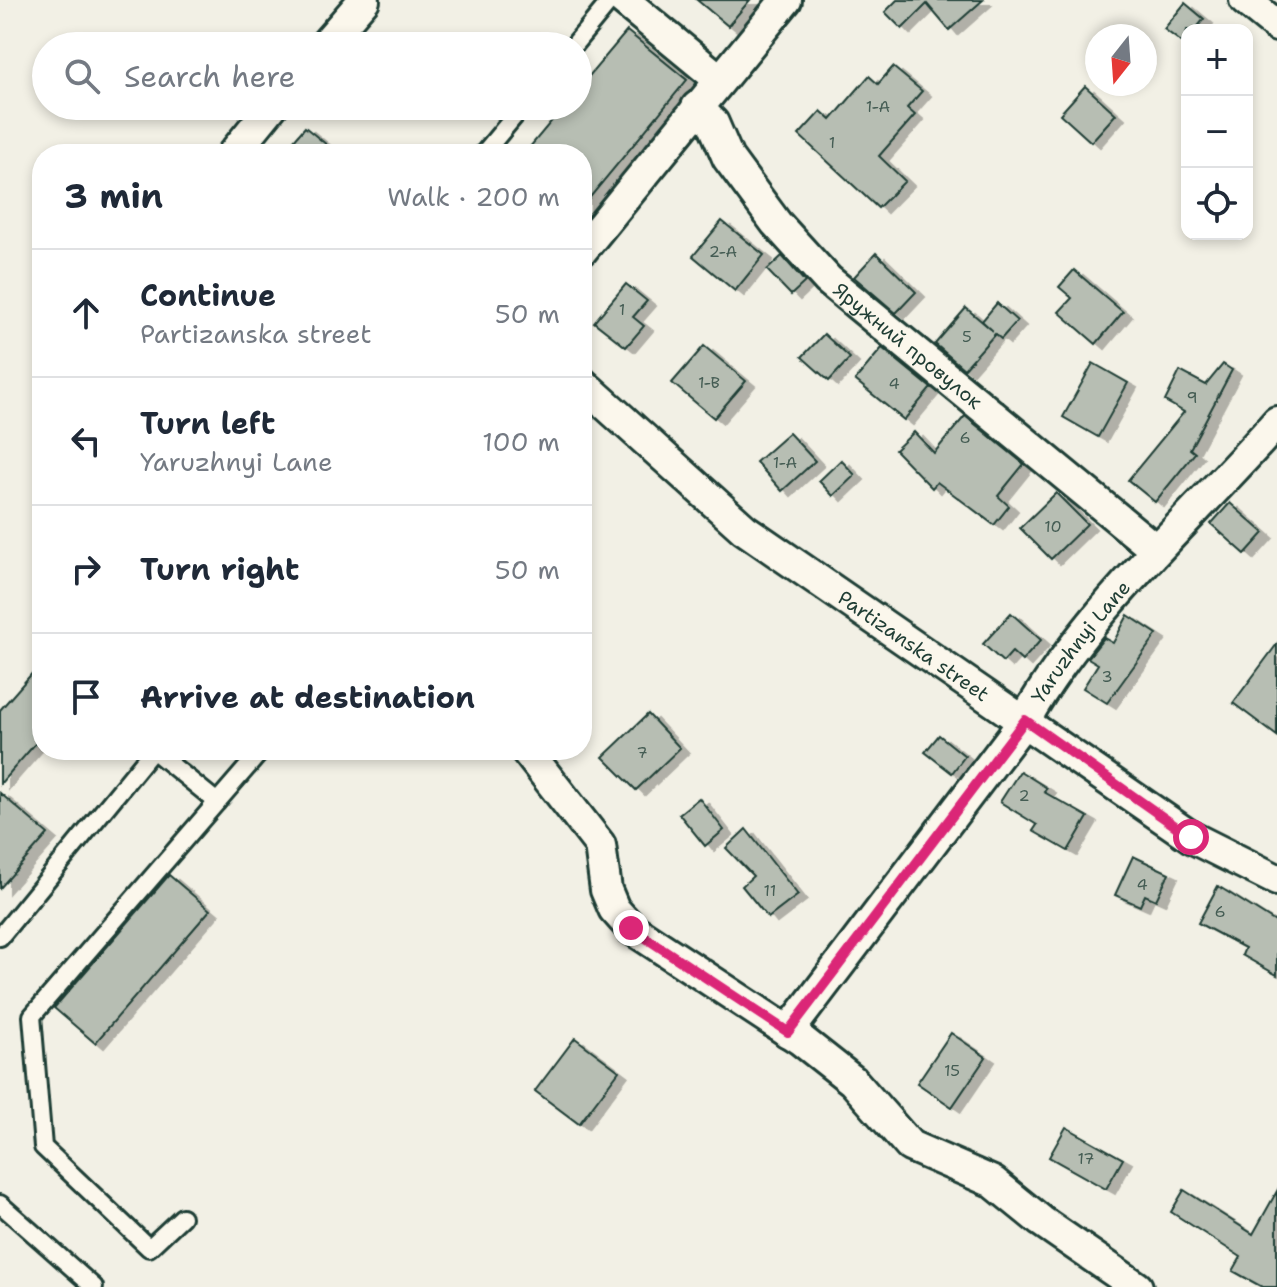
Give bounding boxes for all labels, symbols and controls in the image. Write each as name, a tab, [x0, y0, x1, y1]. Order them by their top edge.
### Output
north arrow	[1085, 24, 1157, 96]
map controls	[1181, 24, 1253, 240]
button: +	[1181, 24, 1253, 96]
search box	[32, 32, 592, 120]
icon: search	[60, 54, 104, 98]
text: Search here	[124, 56, 295, 97]
house number: 1-А	[866, 96, 890, 117]
button: −	[1181, 96, 1253, 168]
house number: 1	[829, 132, 835, 153]
button: locate	[1181, 168, 1253, 240]
text: 3 min	[64, 173, 163, 219]
text: Walk · 200 m	[387, 179, 560, 214]
house number: 2-А	[709, 241, 737, 262]
text: Continue	[140, 275, 276, 316]
street label: Яружний провулок	[828, 277, 988, 415]
icon: ahead	[64, 291, 108, 335]
text: 50 m	[495, 296, 560, 331]
house number: 1	[619, 299, 625, 320]
text: Partizanska street	[140, 316, 372, 351]
house number: 5	[962, 326, 972, 347]
house number: 1-В	[698, 372, 720, 393]
house number: 4	[888, 373, 900, 394]
house number: 9	[1186, 387, 1198, 408]
text: Turn left	[140, 403, 275, 444]
icon: left	[64, 419, 108, 463]
text: 100 m	[482, 424, 560, 459]
house number: 6	[959, 427, 971, 448]
text: Yaruzhnyi Lane	[140, 444, 333, 479]
house number: 1-А	[773, 452, 797, 473]
house number: 10	[1044, 516, 1062, 537]
icon: right	[64, 547, 108, 591]
text: Turn right	[140, 549, 299, 590]
text: 50 m	[495, 552, 560, 587]
street label: Yaruzhnyi Lane	[1025, 575, 1136, 708]
street label: Partizanska street	[833, 585, 994, 707]
house number: 3	[1101, 666, 1113, 687]
icon: arrive	[64, 675, 108, 719]
text: Arrive at destination	[140, 677, 475, 718]
house number: 7	[636, 742, 648, 763]
house number: 2	[1018, 785, 1030, 806]
route start	[1173, 819, 1209, 855]
house number: 4	[1136, 874, 1148, 895]
house number: 11	[764, 880, 776, 901]
house number: 6	[1214, 901, 1226, 922]
route end	[613, 910, 649, 946]
house number: 15	[944, 1060, 960, 1081]
house number: 17	[1077, 1148, 1095, 1169]

